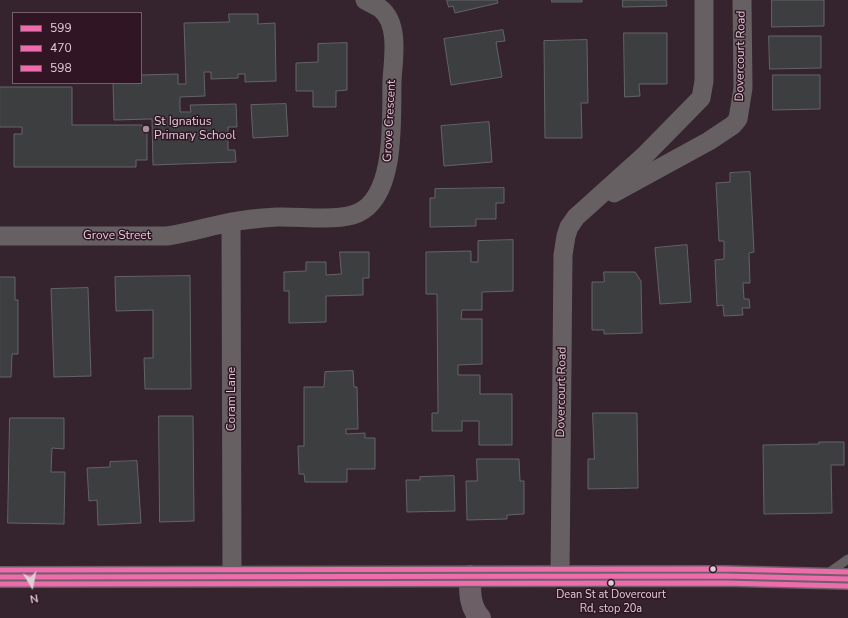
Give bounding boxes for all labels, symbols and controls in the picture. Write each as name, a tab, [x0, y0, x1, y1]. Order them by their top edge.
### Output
street label: Dovercourt Road	[733, 10, 749, 102]
legend	[12, 12, 142, 84]
text: 599	[50, 20, 72, 36]
text: 470	[50, 40, 72, 56]
text: 598	[50, 60, 72, 76]
street label: Grove Crescent	[381, 79, 399, 163]
place label: St Ignatius Primary School	[154, 115, 236, 143]
marker: St Ignatius Primary School	[141, 124, 151, 134]
street label: Grove Street	[83, 229, 151, 243]
street label: Dovercourt Road	[554, 346, 570, 438]
street label: Coram Lane	[225, 367, 239, 431]
unlabelled marker	[708, 564, 718, 574]
north arrow	[12, 566, 52, 606]
marker: Dean St at Dovercourt Rd, stop 20a	[606, 578, 616, 588]
place label: Dean St at Dovercourt Rd, stop 20a	[556, 588, 666, 614]
text: N	[29, 590, 40, 606]

